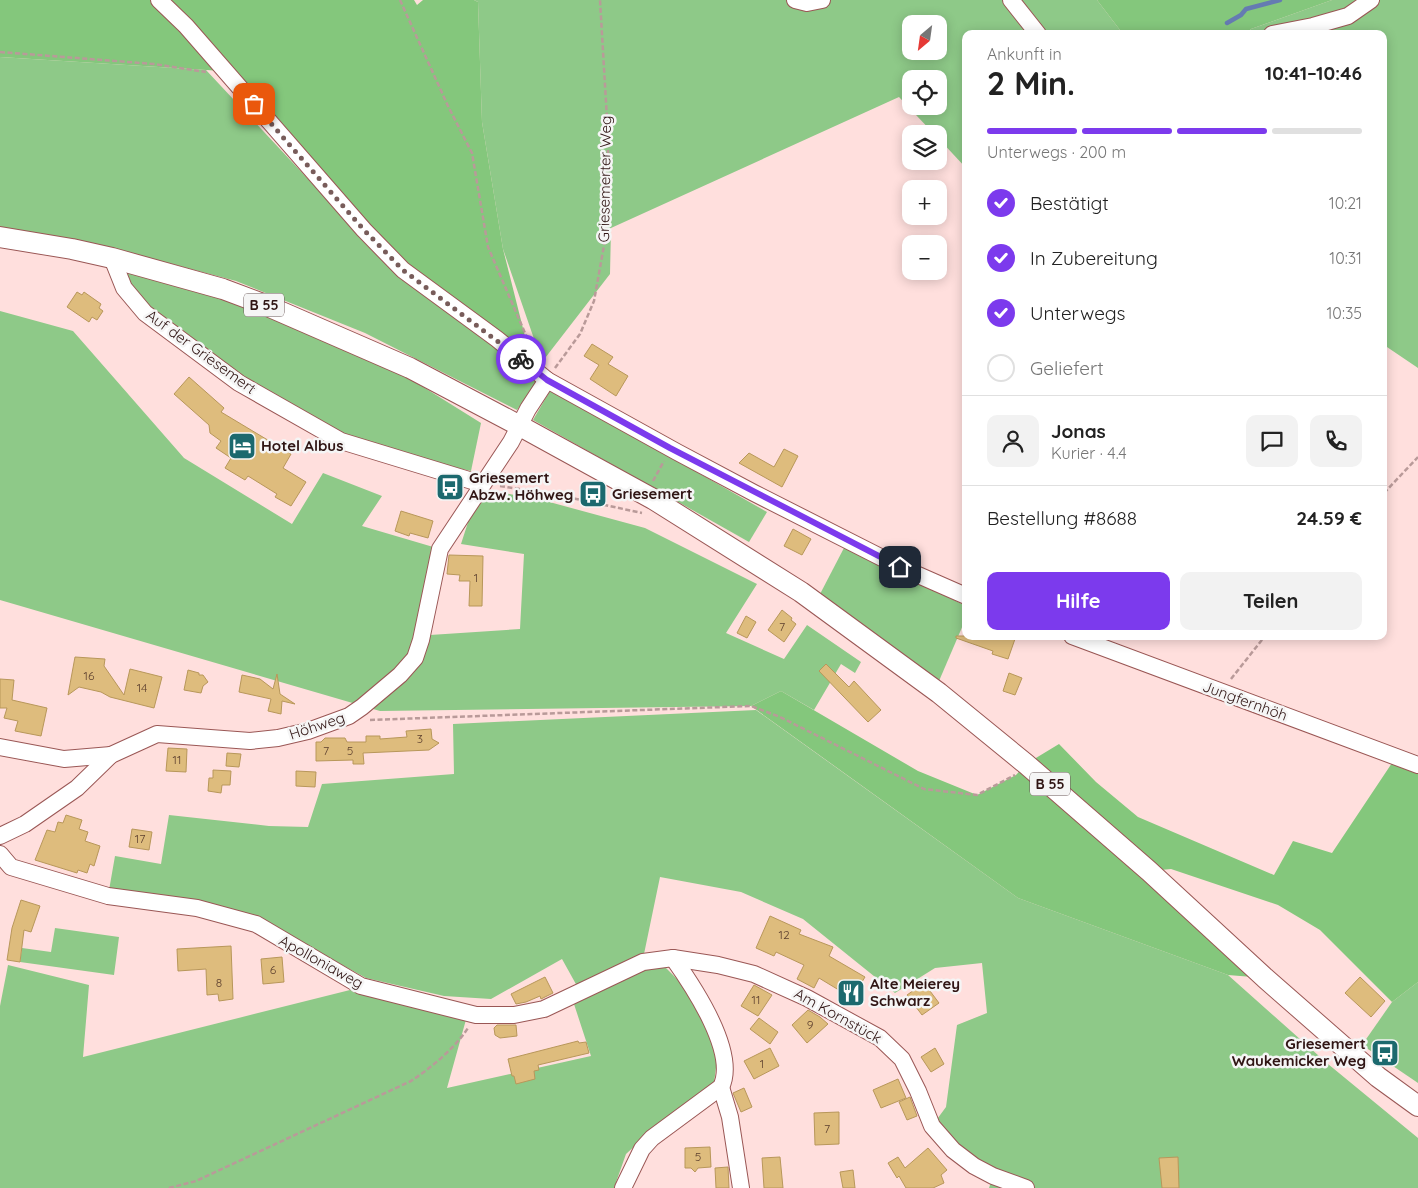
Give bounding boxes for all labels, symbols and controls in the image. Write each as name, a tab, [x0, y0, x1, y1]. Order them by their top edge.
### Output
north arrow	[902, 15, 948, 60]
map controls	[902, 15, 947, 280]
text: Ankunft in	[987, 44, 1062, 64]
text: 10:41–10:46	[1265, 61, 1362, 85]
text: 2 Min.	[987, 63, 1075, 103]
button: locate	[902, 70, 947, 115]
pin	[233, 83, 275, 125]
icon: bag	[240, 90, 268, 118]
street label: Griesemerter Weg	[594, 115, 615, 243]
button: layers	[902, 125, 947, 170]
text: Unterwegs · 200 m	[987, 142, 1126, 162]
button: +	[902, 180, 947, 225]
icon: check	[987, 189, 1015, 217]
text: Bestätigt	[1030, 191, 1109, 215]
text: 10:21	[1329, 193, 1362, 213]
button: −	[902, 235, 947, 280]
icon: check	[987, 244, 1015, 272]
text: In Zubereitung	[1030, 246, 1158, 270]
text: 10:31	[1329, 248, 1362, 268]
road number: B 55	[244, 294, 284, 316]
icon: check	[987, 299, 1015, 327]
text: Unterwegs	[1030, 301, 1125, 325]
text: 10:35	[1326, 303, 1362, 323]
street label: Auf der Griesemert	[143, 305, 260, 398]
courier	[496, 334, 546, 384]
icon: bike	[507, 345, 535, 373]
text: Geliefert	[1030, 356, 1104, 380]
button: person	[987, 415, 1039, 467]
button: chat	[1246, 415, 1298, 467]
button: phone	[1310, 415, 1362, 467]
text: Jonas	[1051, 419, 1106, 443]
hotel icon: Hotel Albus	[227, 431, 257, 461]
place label: Hotel Albus	[261, 436, 343, 455]
text: Kurier · 4.4	[1051, 443, 1127, 463]
place label: Griesemert Abzw. Höhweg	[469, 468, 573, 504]
bus stop icon: Griesemert Abzw. Höhweg	[435, 472, 465, 502]
bus stop icon: Griesemert	[578, 479, 608, 509]
place label: Griesemert	[612, 484, 693, 503]
text: Bestellung #8688	[987, 506, 1137, 530]
text: 24.59 €	[1296, 506, 1362, 530]
pin	[879, 546, 921, 588]
icon: home	[886, 553, 914, 581]
house number: 1	[474, 570, 478, 585]
button: Hilfe	[987, 572, 1170, 630]
button: Teilen	[1180, 572, 1362, 630]
house number: 7	[779, 619, 785, 634]
house number: 16	[84, 668, 95, 683]
street label: Jungfernhöh	[1200, 676, 1290, 725]
house number: 14	[137, 680, 147, 695]
street label: Höhweg	[287, 708, 347, 743]
house number: 3	[417, 731, 423, 746]
house number: 7	[323, 743, 329, 758]
house number: 5	[347, 743, 353, 758]
house number: 11	[173, 752, 181, 767]
road number: B 55	[1030, 772, 1070, 796]
house number: 17	[135, 831, 145, 846]
house number: 12	[778, 927, 790, 942]
street label: Apolloniaweg	[276, 931, 367, 993]
house number: 6	[270, 962, 277, 977]
place label: Alte Meierey Schwarz	[870, 974, 960, 1010]
house number: 8	[216, 975, 222, 990]
restaurant icon: Alte Meierey Schwarz	[836, 978, 866, 1008]
street label: Am Kornstück	[791, 984, 885, 1047]
house number: 11	[752, 992, 760, 1007]
house number: 9	[807, 1017, 814, 1032]
place label: Griesemert Waukemicker Weg	[1232, 1034, 1366, 1070]
bus stop icon: Griesemert Waukemicker Weg	[1370, 1038, 1400, 1068]
house number: 1	[760, 1056, 764, 1071]
house number: 7	[824, 1121, 830, 1136]
house number: 5	[695, 1149, 701, 1164]

